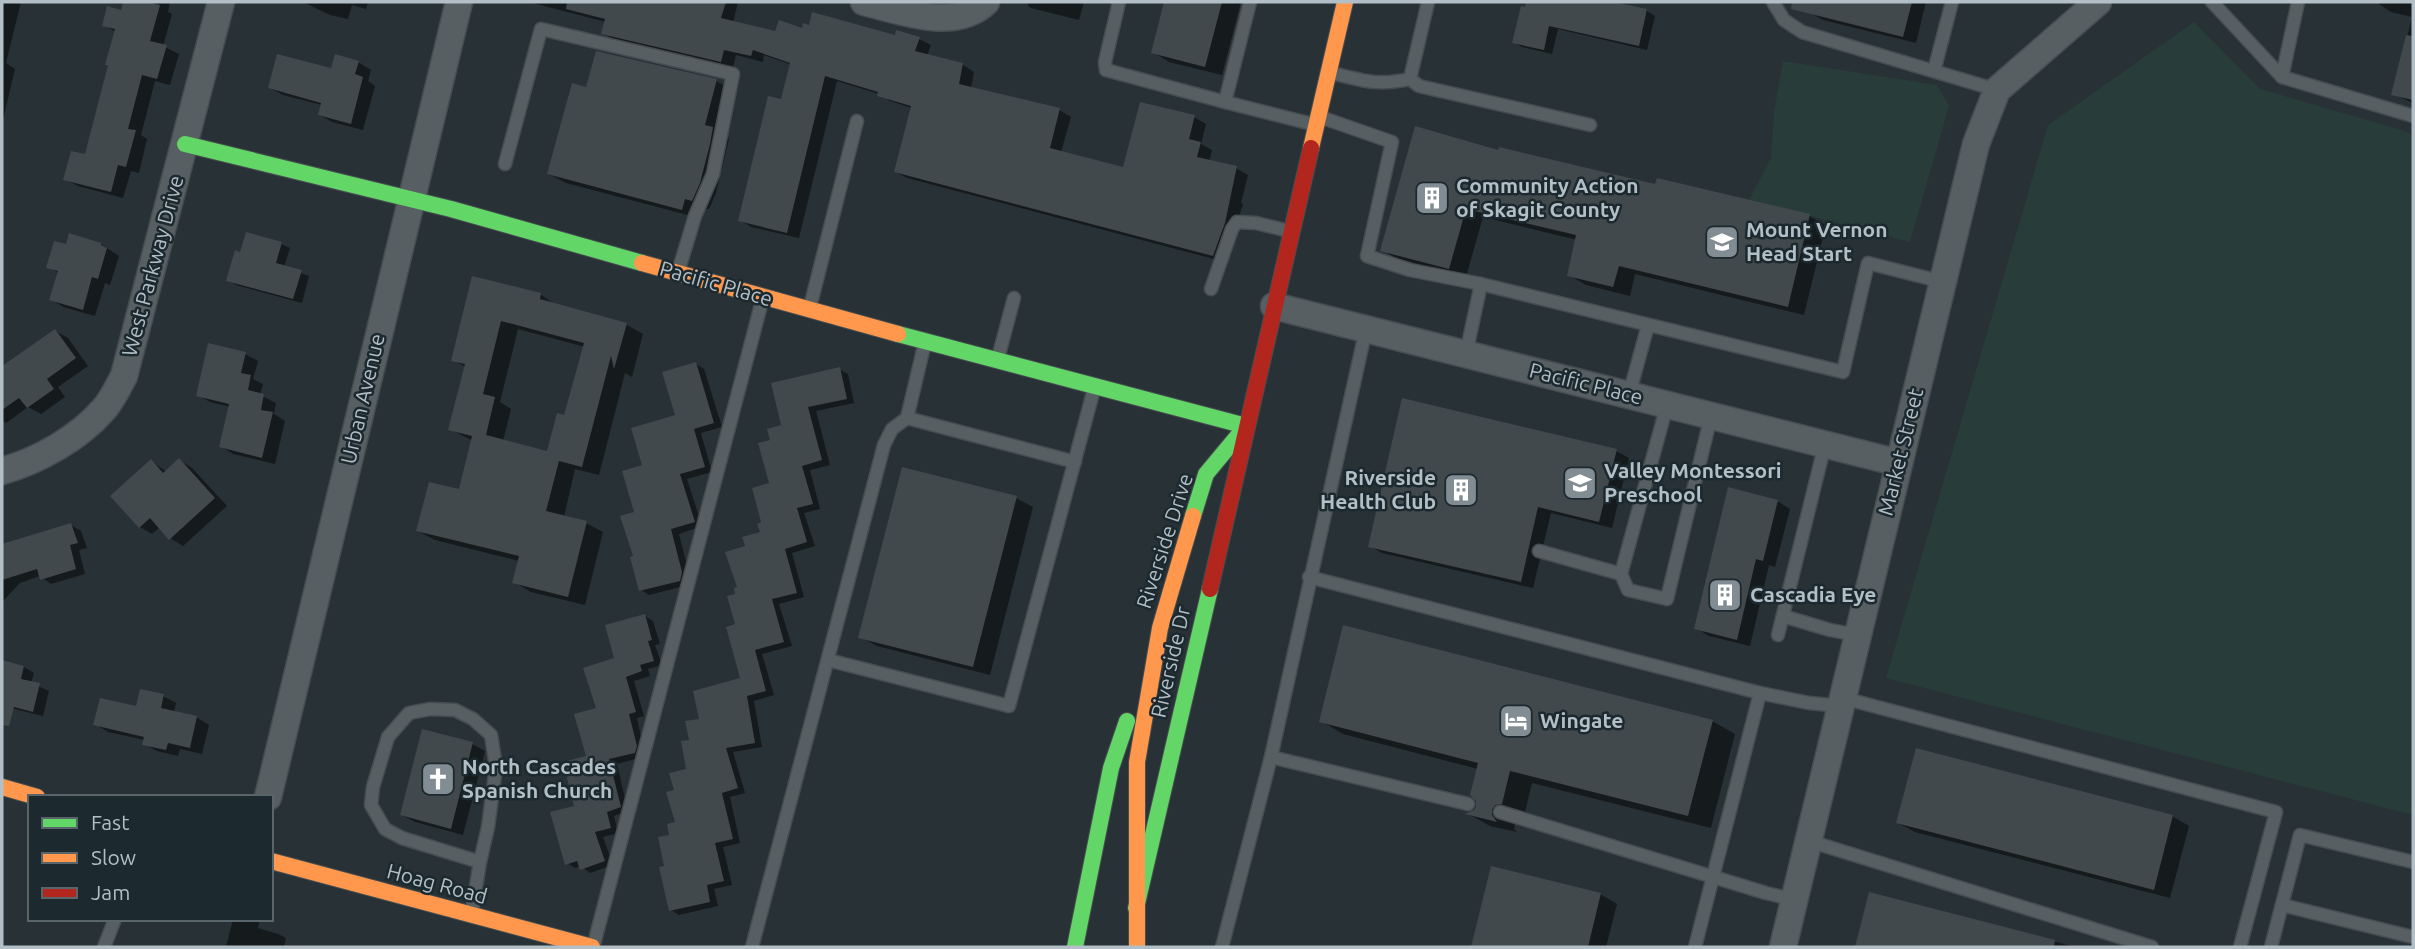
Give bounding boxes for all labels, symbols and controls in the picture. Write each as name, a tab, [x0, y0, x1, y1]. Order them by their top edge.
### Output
street label: West Parkway Drive	[116, 173, 188, 359]
place label: Community Action of Skagit County	[1456, 173, 1639, 221]
building icon: Community Action of Skagit County	[1413, 179, 1451, 217]
place label: Mount Vernon Head Start	[1746, 217, 1888, 265]
school or university icon: Mount Vernon Head Start	[1703, 223, 1741, 261]
street label: Pacific Place	[657, 256, 775, 311]
street label: Urban Avenue	[335, 331, 389, 466]
street label: Pacific Place	[1527, 357, 1645, 409]
street label: Market Street	[1873, 386, 1927, 518]
place label: Valley Montessori Preschool	[1604, 458, 1782, 506]
school or university icon: Valley Montessori Preschool	[1561, 464, 1599, 502]
place label: Riverside Health Club	[1320, 465, 1436, 513]
street label: Riverside Drive	[1131, 470, 1197, 611]
building icon: Riverside Health Club	[1442, 471, 1480, 509]
building icon: Cascadia Eye	[1706, 576, 1744, 614]
place label: Cascadia Eye	[1750, 582, 1876, 606]
street label: Riverside Dr	[1146, 604, 1195, 720]
hotel icon: Wingate	[1497, 702, 1535, 740]
place label: Wingate	[1540, 708, 1623, 732]
place label: North Cascades Spanish Church	[462, 754, 616, 802]
church icon: North Cascades Spanish Church	[419, 760, 457, 798]
legend	[28, 795, 273, 921]
text: Fast	[91, 810, 129, 834]
text: Slow	[91, 845, 136, 869]
street label: Hoag Road	[384, 858, 490, 908]
text: Jam	[91, 880, 130, 904]

